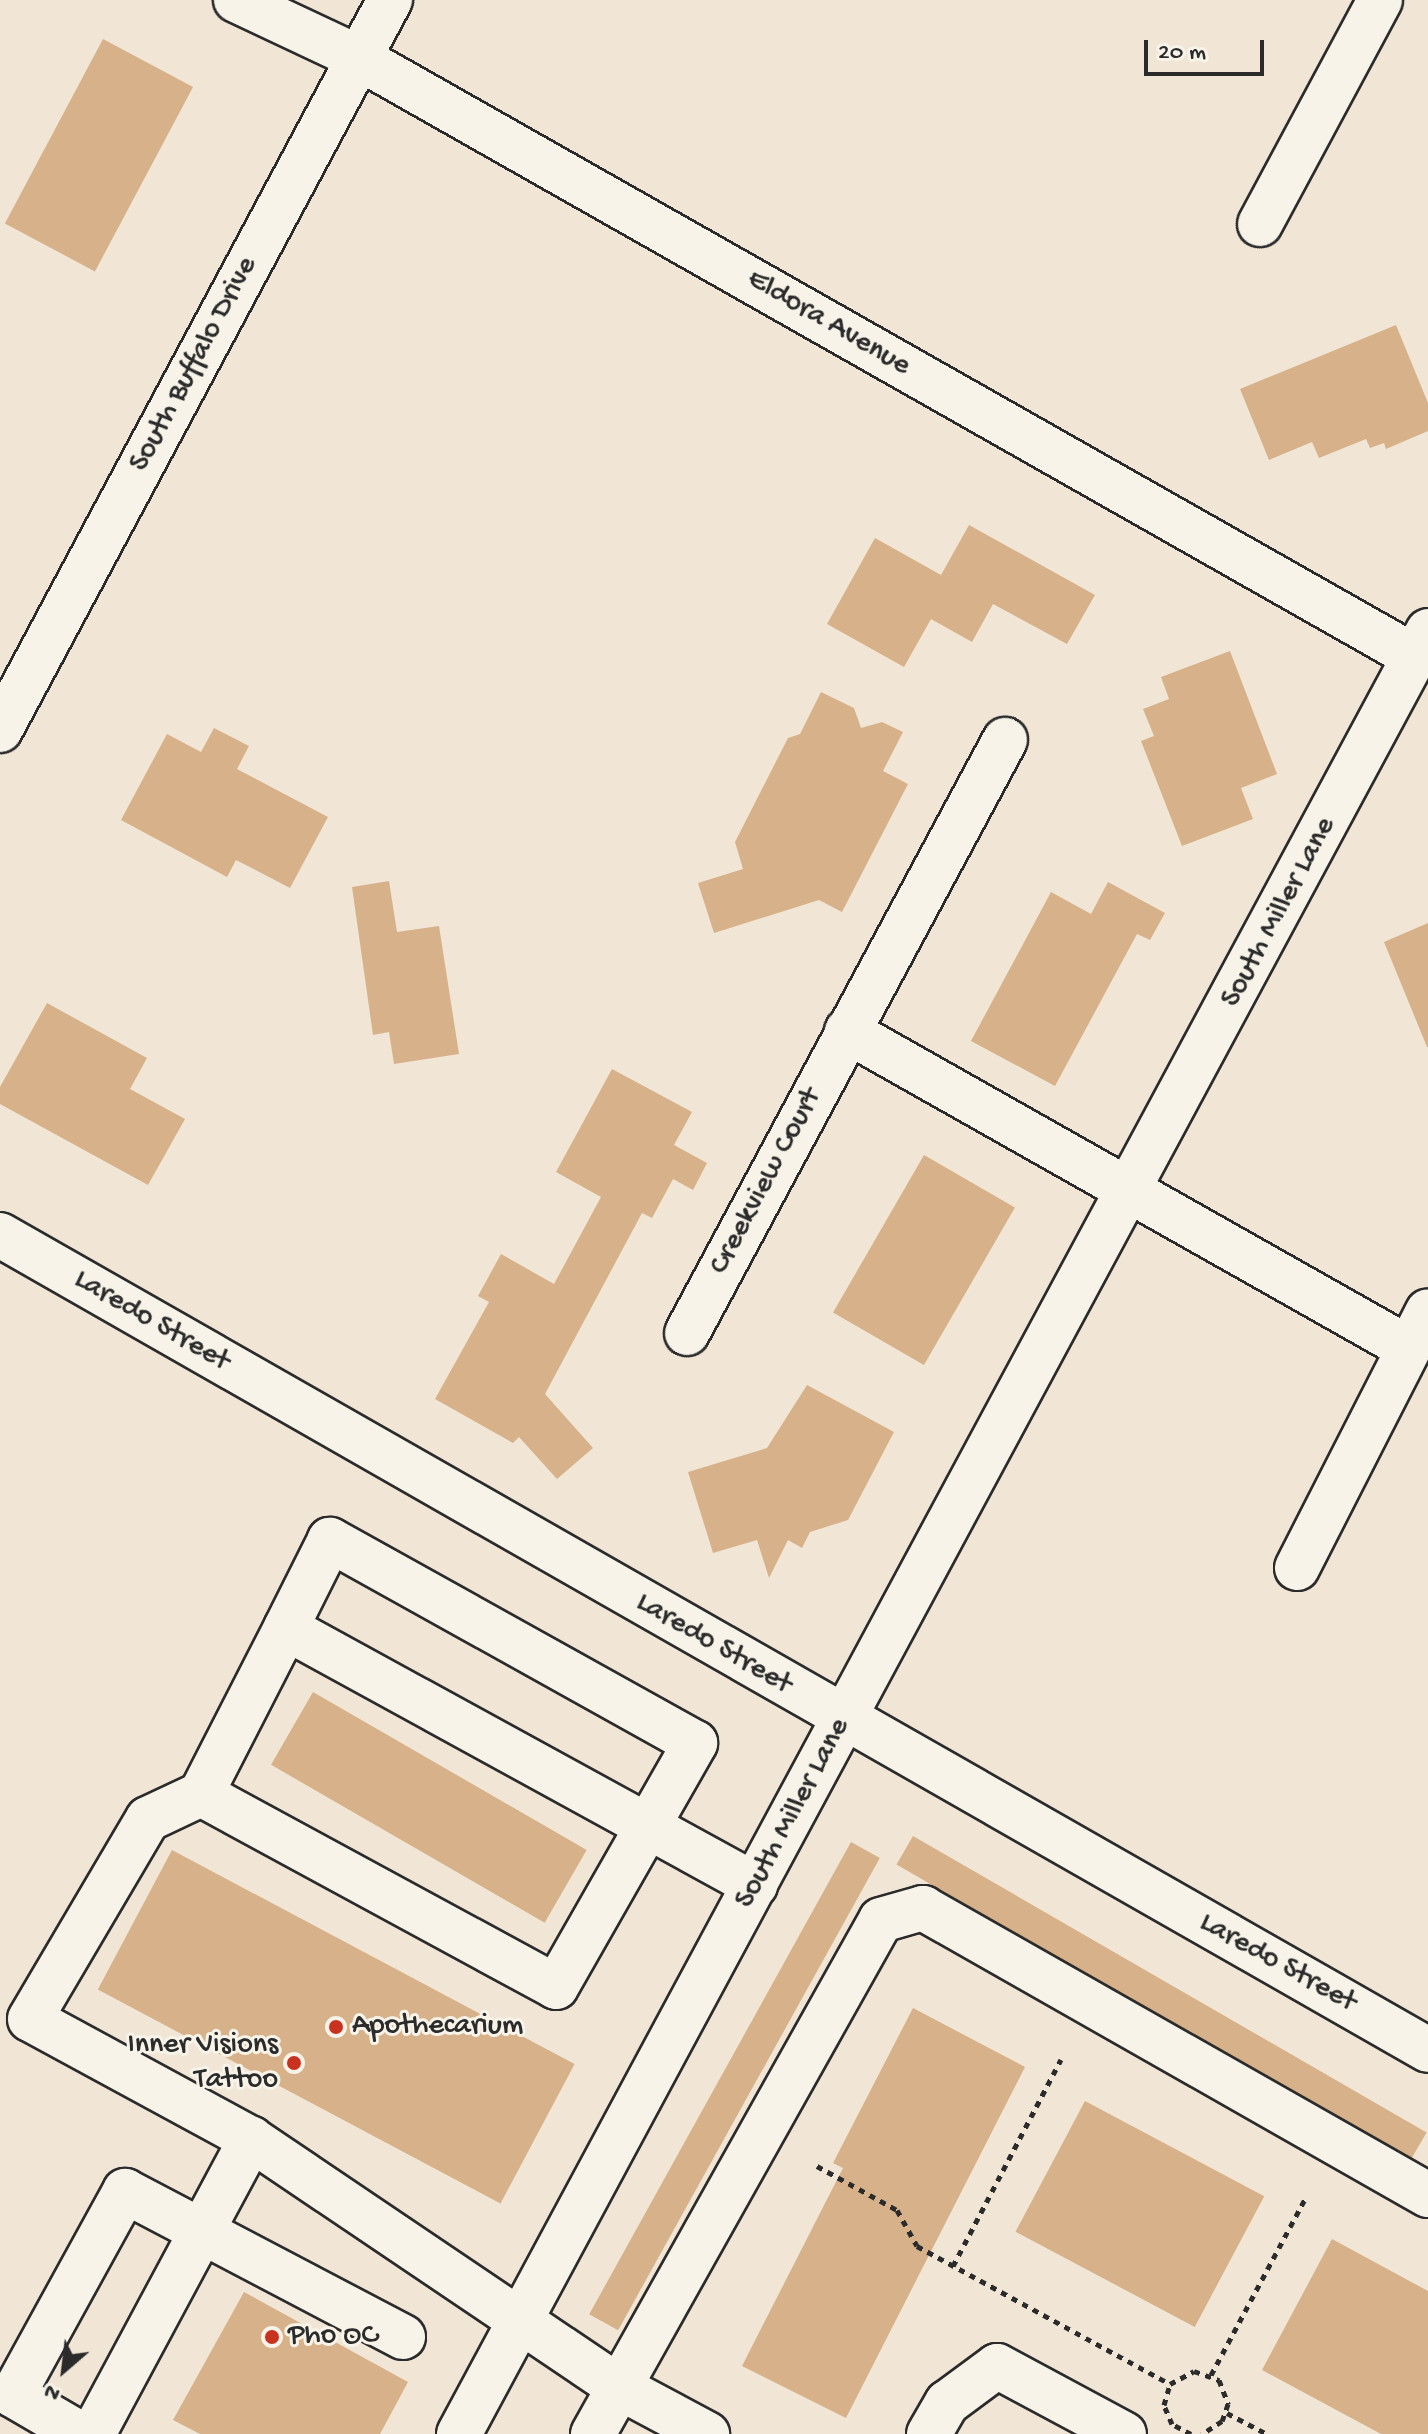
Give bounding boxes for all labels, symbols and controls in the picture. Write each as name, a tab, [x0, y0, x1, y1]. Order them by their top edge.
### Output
scale bar	[1148, 24, 1268, 74]
text: 20 m	[1158, 39, 1206, 68]
street label: South Buffalo Drive	[123, 251, 267, 479]
street label: Eldora Avenue	[740, 263, 916, 385]
street label: South Miller Lane	[1215, 812, 1345, 1014]
street label: Creekview Court	[703, 1083, 831, 1281]
street label: Laredo Street	[67, 1263, 235, 1381]
street label: Laredo Street	[629, 1586, 797, 1704]
street label: South Miller Lane	[729, 1713, 859, 1915]
street label: Laredo Street	[1192, 1906, 1362, 2022]
place label: Apothecarium	[352, 2009, 523, 2045]
marker: Apothecarium	[327, 2018, 345, 2036]
place label: Inner Visions Tattoo	[127, 2028, 278, 2098]
marker: Inner Visions Tattoo	[285, 2054, 303, 2072]
place label: Pho OC	[288, 2319, 378, 2355]
marker: Pho OC	[263, 2328, 281, 2346]
north arrow	[24, 2330, 104, 2410]
text: N	[40, 2376, 65, 2406]

